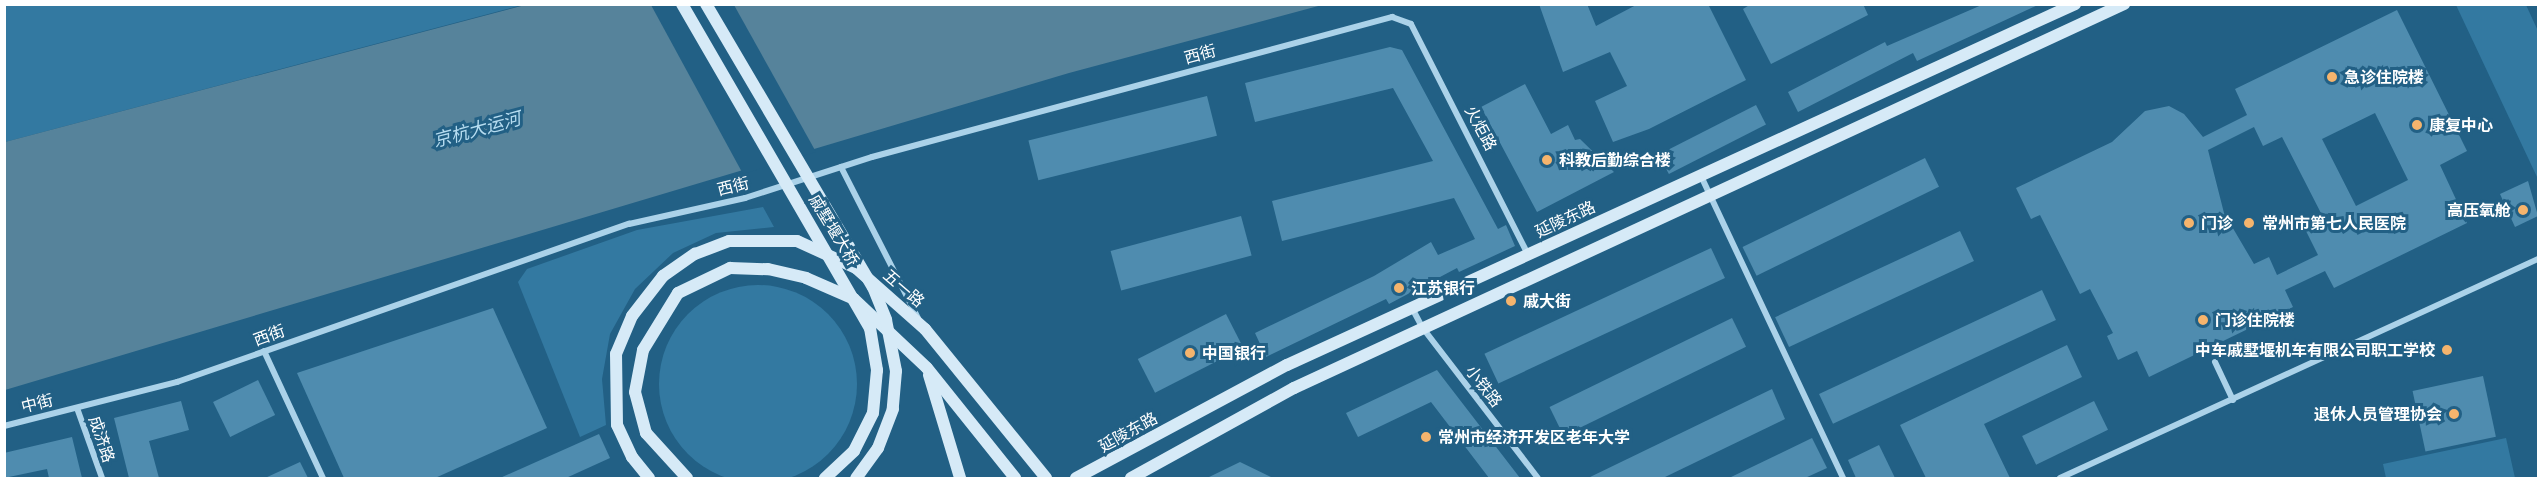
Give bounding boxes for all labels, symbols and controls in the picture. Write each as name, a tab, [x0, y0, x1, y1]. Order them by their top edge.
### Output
street label: 西街	[1182, 41, 1218, 67]
place label: 急诊住院楼	[2344, 67, 2424, 87]
marker: 急诊住院楼	[2325, 70, 2339, 84]
street label: 火炬路	[1461, 102, 1501, 154]
water label: 京杭大运河	[431, 108, 523, 152]
place label: 康复中心	[2429, 115, 2493, 135]
marker: 康复中心	[2410, 118, 2424, 132]
place label: 科教后勤综合楼	[1559, 150, 1671, 170]
marker: 科教后勤综合楼	[1540, 153, 1554, 167]
street label: 西街	[715, 173, 751, 199]
street label: 戚墅堰大桥	[805, 191, 863, 269]
street label: 延陵东路	[1532, 197, 1598, 241]
place label: 高压氧舱	[2447, 200, 2511, 220]
marker: 高压氧舱	[2516, 203, 2530, 217]
place label: 门诊	[2201, 213, 2233, 233]
place label: 常州市第七人民医院	[2262, 213, 2406, 233]
marker: 常州市第七人民医院	[2240, 214, 2258, 232]
marker: 门诊	[2182, 216, 2196, 230]
street label: 五一路	[880, 265, 928, 311]
place label: 江苏银行	[1411, 278, 1475, 298]
marker: 江苏银行	[1392, 281, 1406, 295]
place label: 戚大街	[1523, 291, 1571, 311]
marker: 戚大街	[1504, 294, 1518, 308]
place label: 门诊住院楼	[2215, 310, 2295, 330]
marker: 门诊住院楼	[2196, 313, 2210, 327]
street label: 西街	[251, 321, 287, 349]
place label: 中车戚墅堰机车有限公司职工学校	[2195, 340, 2435, 360]
place label: 中国银行	[1202, 343, 1266, 363]
marker: 中车戚墅堰机车有限公司职工学校	[2440, 343, 2454, 357]
marker: 中国银行	[1183, 346, 1197, 360]
street label: 小铁路	[1462, 361, 1506, 411]
street label: 中街	[19, 390, 55, 416]
place label: 退休人员管理协会	[2314, 404, 2442, 424]
marker: 退休人员管理协会	[2447, 407, 2461, 421]
street label: 延陵东路	[1095, 408, 1161, 456]
street label: 成济路	[85, 413, 119, 465]
place label: 常州市经济开发区老年大学	[1438, 427, 1630, 447]
marker: 常州市经济开发区老年大学	[1419, 430, 1433, 444]

